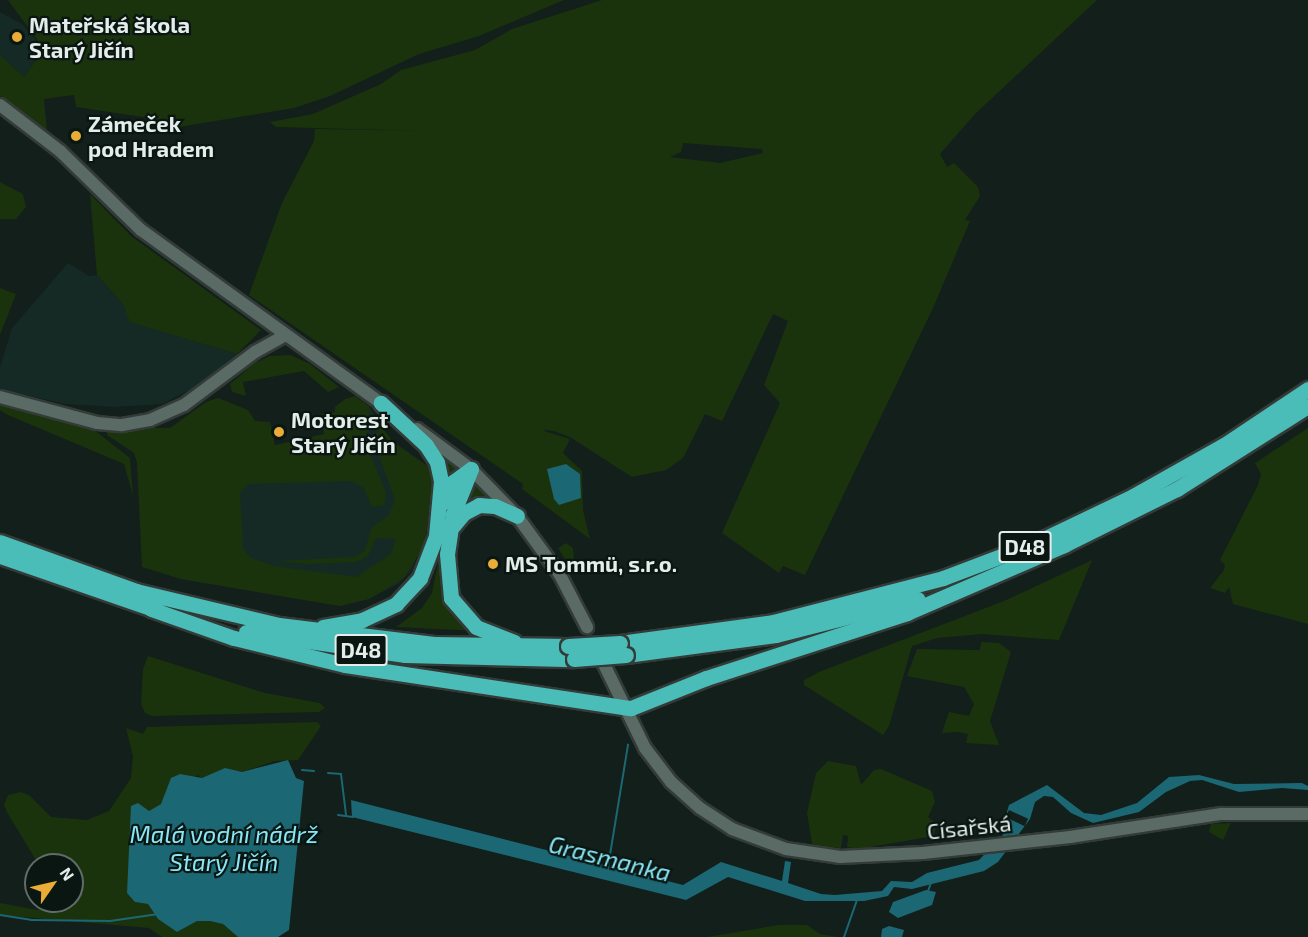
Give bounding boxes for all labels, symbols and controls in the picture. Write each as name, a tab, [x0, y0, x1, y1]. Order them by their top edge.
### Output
place label: Mateřská škola Starý Jičín	[29, 11, 190, 62]
marker: Mateřská škola Starý Jičín	[10, 30, 24, 44]
place label: Zámeček pod Hradem	[88, 110, 214, 162]
marker: Zámeček pod Hradem	[69, 129, 83, 143]
place label: Motorest Starý Jičín	[291, 406, 397, 458]
marker: Motorest Starý Jičín	[272, 425, 286, 439]
road number: D48	[998, 529, 1052, 565]
place label: MS Tommü, s.r.o.	[505, 551, 678, 577]
marker: MS Tommü, s.r.o.	[486, 557, 500, 571]
road number: D48	[334, 632, 388, 668]
street label: Císařská	[926, 809, 1012, 845]
water label: Malá vodní nádrž Starý Jičín	[129, 820, 319, 876]
water label: Grasmanka	[546, 829, 674, 887]
north arrow	[24, 853, 84, 913]
text: N	[57, 864, 79, 884]

